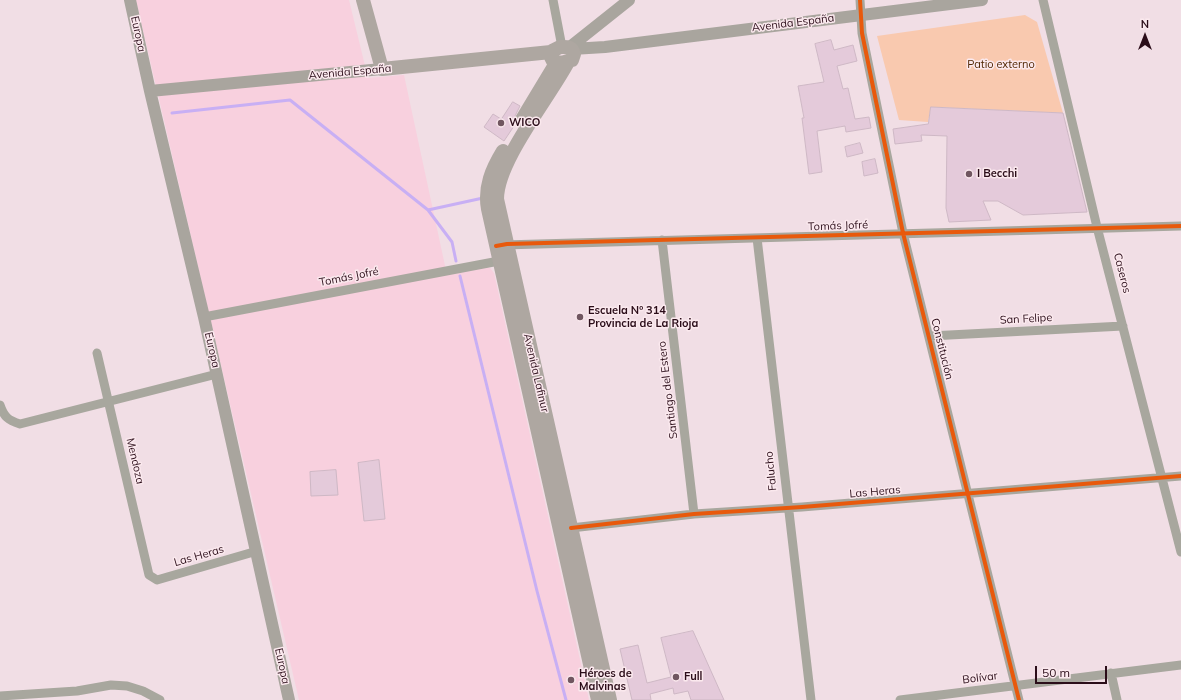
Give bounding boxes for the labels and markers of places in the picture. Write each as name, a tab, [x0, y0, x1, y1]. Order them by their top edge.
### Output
place label: WICO	[509, 116, 540, 130]
marker: WICO	[496, 118, 506, 128]
place label: I Becchi	[977, 167, 1017, 181]
marker: I Becchi	[964, 169, 974, 179]
place label: Escuela Nº 314 Provincia de La Rioja	[588, 304, 698, 330]
marker: Escuela Nº 314 Provincia de La Rioja	[575, 312, 585, 322]
place label: Héroes de Malvinas	[579, 667, 632, 693]
place label: Full	[684, 670, 702, 684]
marker: Full	[671, 672, 681, 682]
marker: Héroes de Malvinas	[566, 675, 576, 685]

